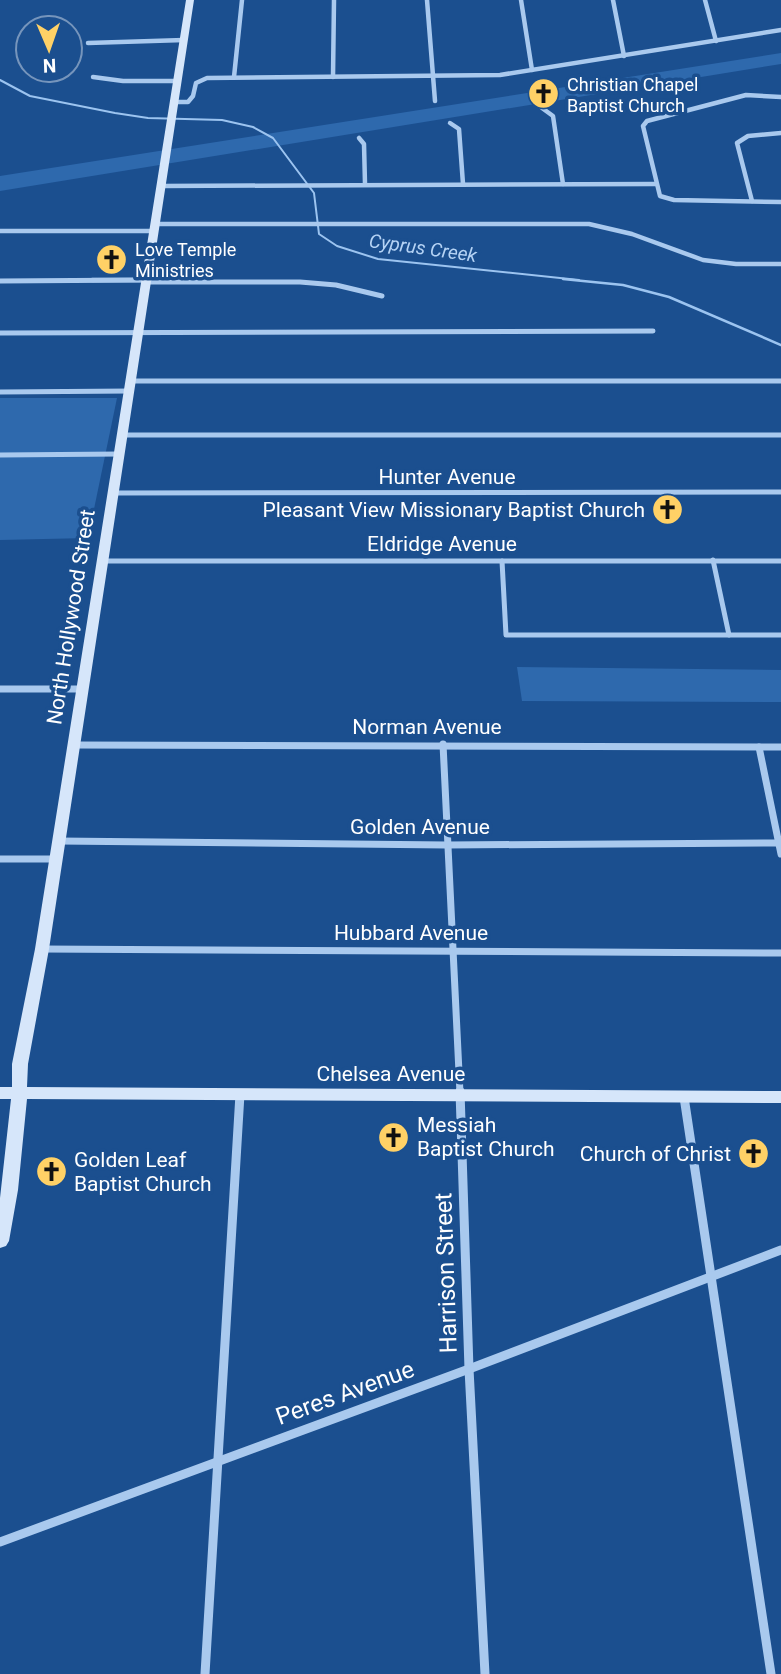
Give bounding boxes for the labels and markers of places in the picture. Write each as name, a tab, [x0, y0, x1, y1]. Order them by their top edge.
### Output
place label: Christian Chapel Baptist Church	[567, 74, 698, 116]
church icon: Christian Chapel Baptist Church	[527, 77, 561, 111]
place label: Love Temple Ministries	[135, 239, 236, 281]
church icon: Love Temple Ministries	[95, 242, 129, 276]
church icon: Pleasant View Missionary Baptist Church	[651, 493, 685, 527]
place label: Pleasant View Missionary Baptist Church	[262, 498, 645, 522]
place label: Messiah Baptist Church	[417, 1113, 554, 1161]
church icon: Messiah Baptist Church	[377, 1120, 411, 1154]
church icon: Church of Christ	[737, 1137, 771, 1171]
place label: Church of Christ	[580, 1142, 731, 1166]
place label: Golden Leaf Baptist Church	[74, 1148, 211, 1196]
church icon: Golden Leaf Baptist Church	[34, 1155, 68, 1189]

